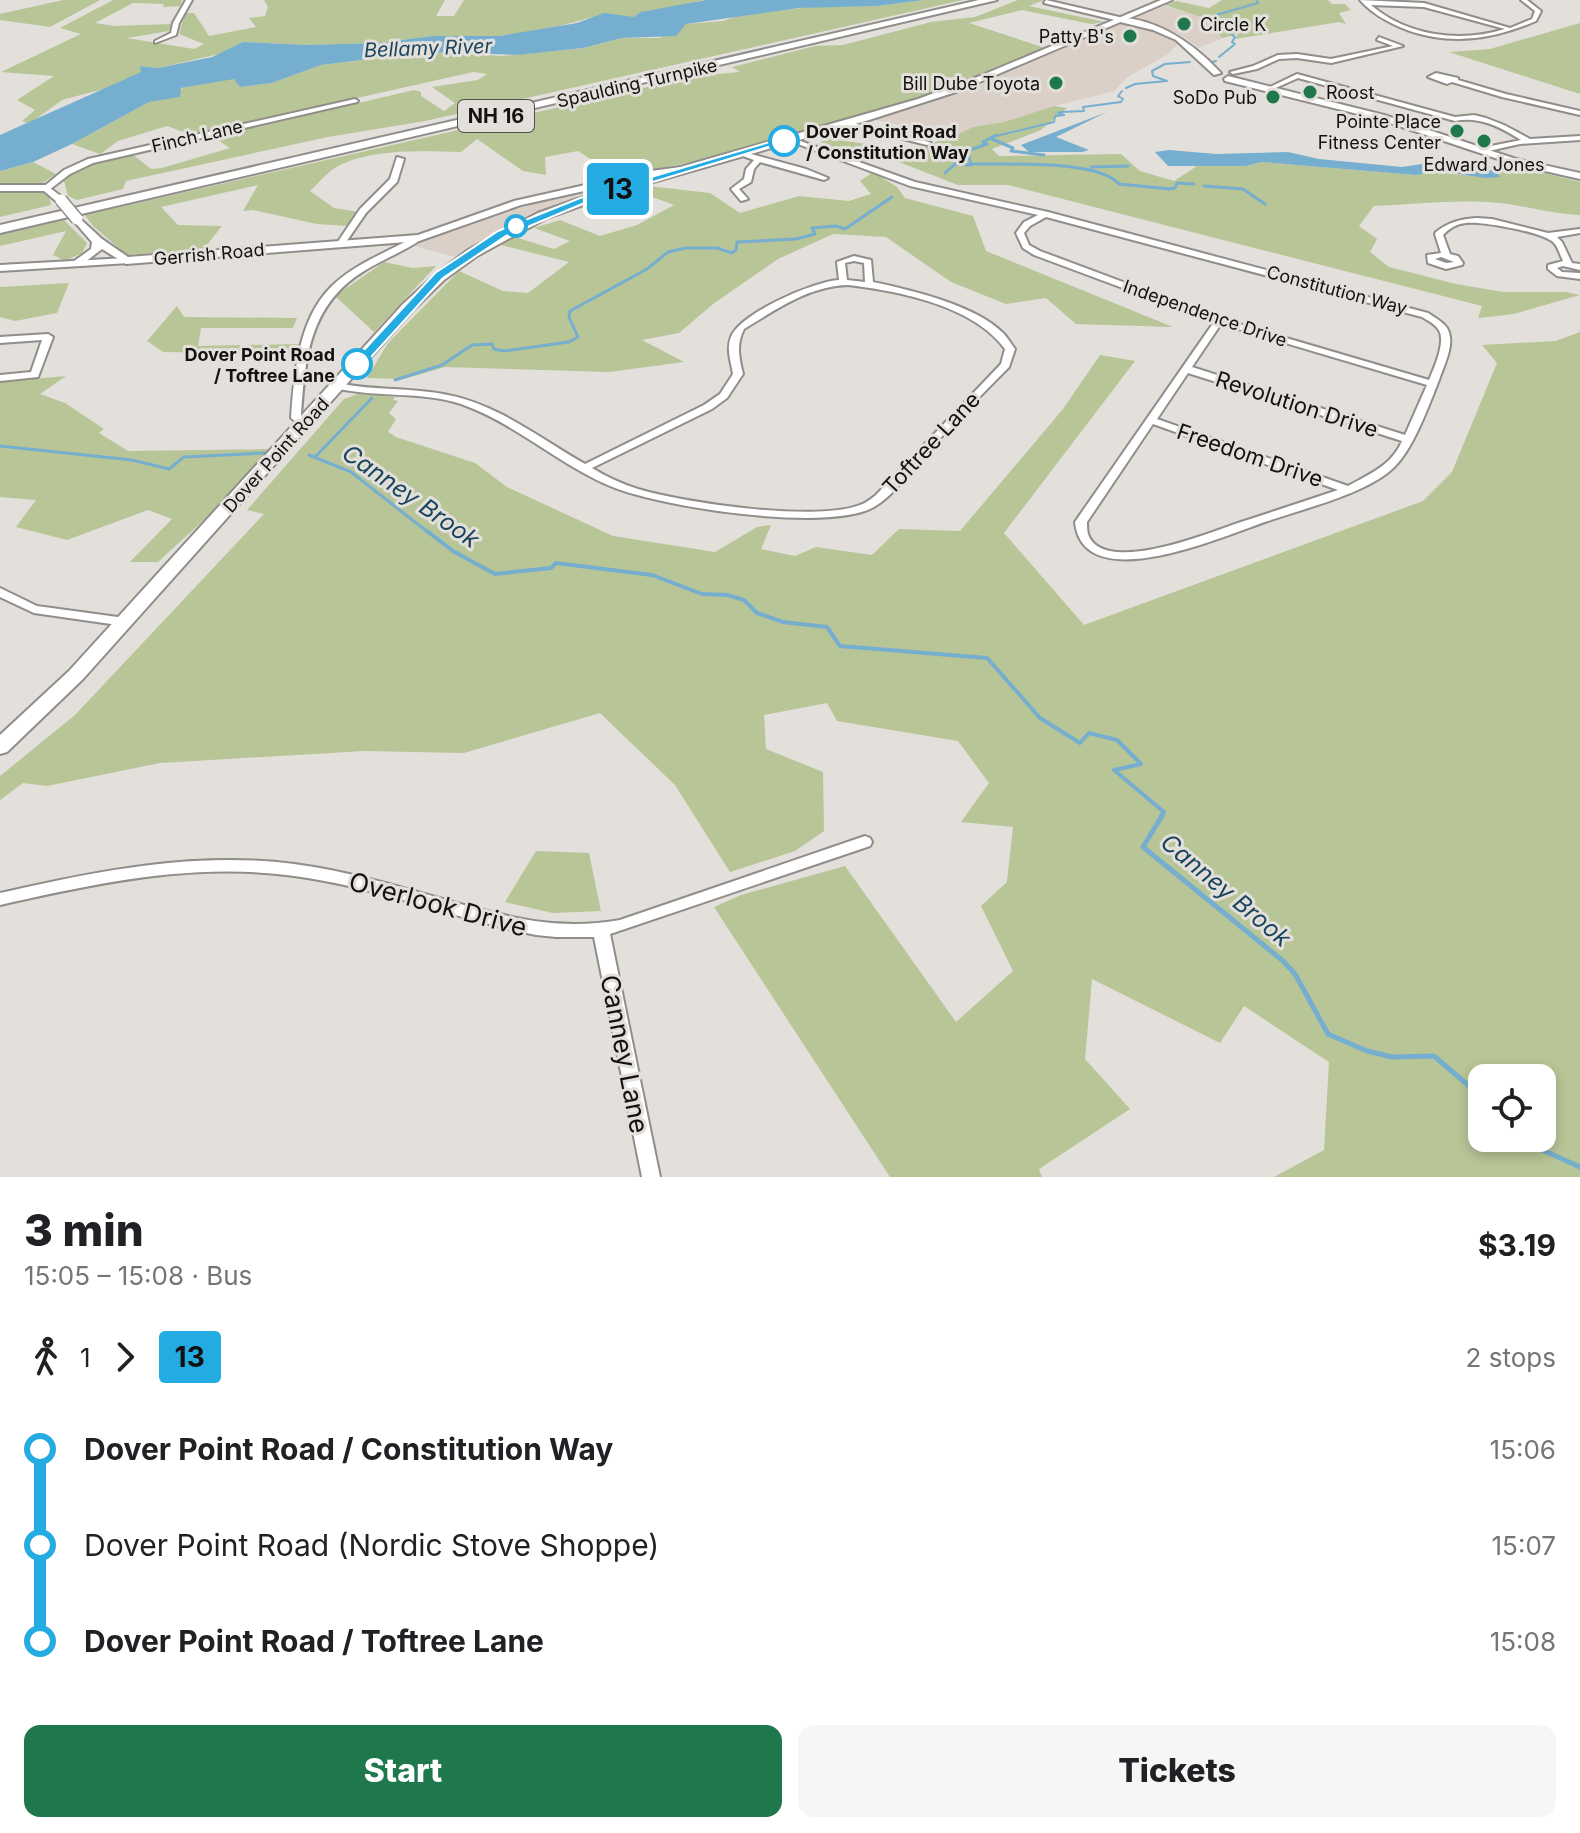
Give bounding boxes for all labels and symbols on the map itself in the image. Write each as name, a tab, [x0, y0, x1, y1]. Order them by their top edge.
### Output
place label: Circle K	[1200, 14, 1266, 35]
marker: Circle K	[1175, 15, 1193, 33]
place label: Patty B's	[1039, 26, 1114, 47]
marker: Patty B's	[1121, 27, 1139, 45]
water label: Bellamy River	[363, 34, 493, 62]
street label: Spaulding Turnpike	[555, 54, 719, 112]
place label: Bill Dube Toyota	[903, 73, 1040, 94]
marker: Bill Dube Toyota	[1047, 74, 1065, 92]
place label: Roost	[1326, 82, 1374, 103]
marker: Roost	[1301, 83, 1319, 101]
place label: SoDo Pub	[1173, 87, 1257, 108]
marker: SoDo Pub	[1264, 88, 1282, 106]
road number: NH 16	[458, 100, 534, 132]
place label: Pointe Place Fitness Center	[1318, 111, 1441, 153]
street label: Finch Lane	[149, 115, 245, 157]
place label: Dover Point Road / Constitution Way	[806, 121, 969, 163]
marker: Pointe Place Fitness Center	[1448, 122, 1466, 140]
marker: Dover Point Road / Constitution Way	[769, 126, 799, 156]
marker: Edward Jones	[1475, 132, 1493, 150]
place label: Edward Jones	[1424, 154, 1544, 175]
line badge: 13	[582, 163, 654, 215]
unlabelled marker	[505, 215, 527, 237]
street label: Gerrish Road	[153, 239, 265, 269]
street label: Constitution Way	[1265, 261, 1409, 319]
street label: Independence Drive	[1120, 275, 1290, 351]
place label: Dover Point Road / Toftree Lane	[184, 344, 335, 386]
marker: Dover Point Road / Toftree Lane	[342, 349, 372, 379]
street label: Revolution Drive	[1213, 365, 1381, 443]
street label: Toftree Lane	[877, 386, 985, 500]
street label: Dover Point Road	[219, 393, 333, 517]
street label: Freedom Drive	[1174, 418, 1326, 492]
water label: Canney Brook	[337, 438, 486, 554]
water label: Canney Brook	[1155, 827, 1297, 953]
street label: Overlook Drive	[346, 865, 530, 943]
street label: Canney Lane	[594, 972, 656, 1136]

